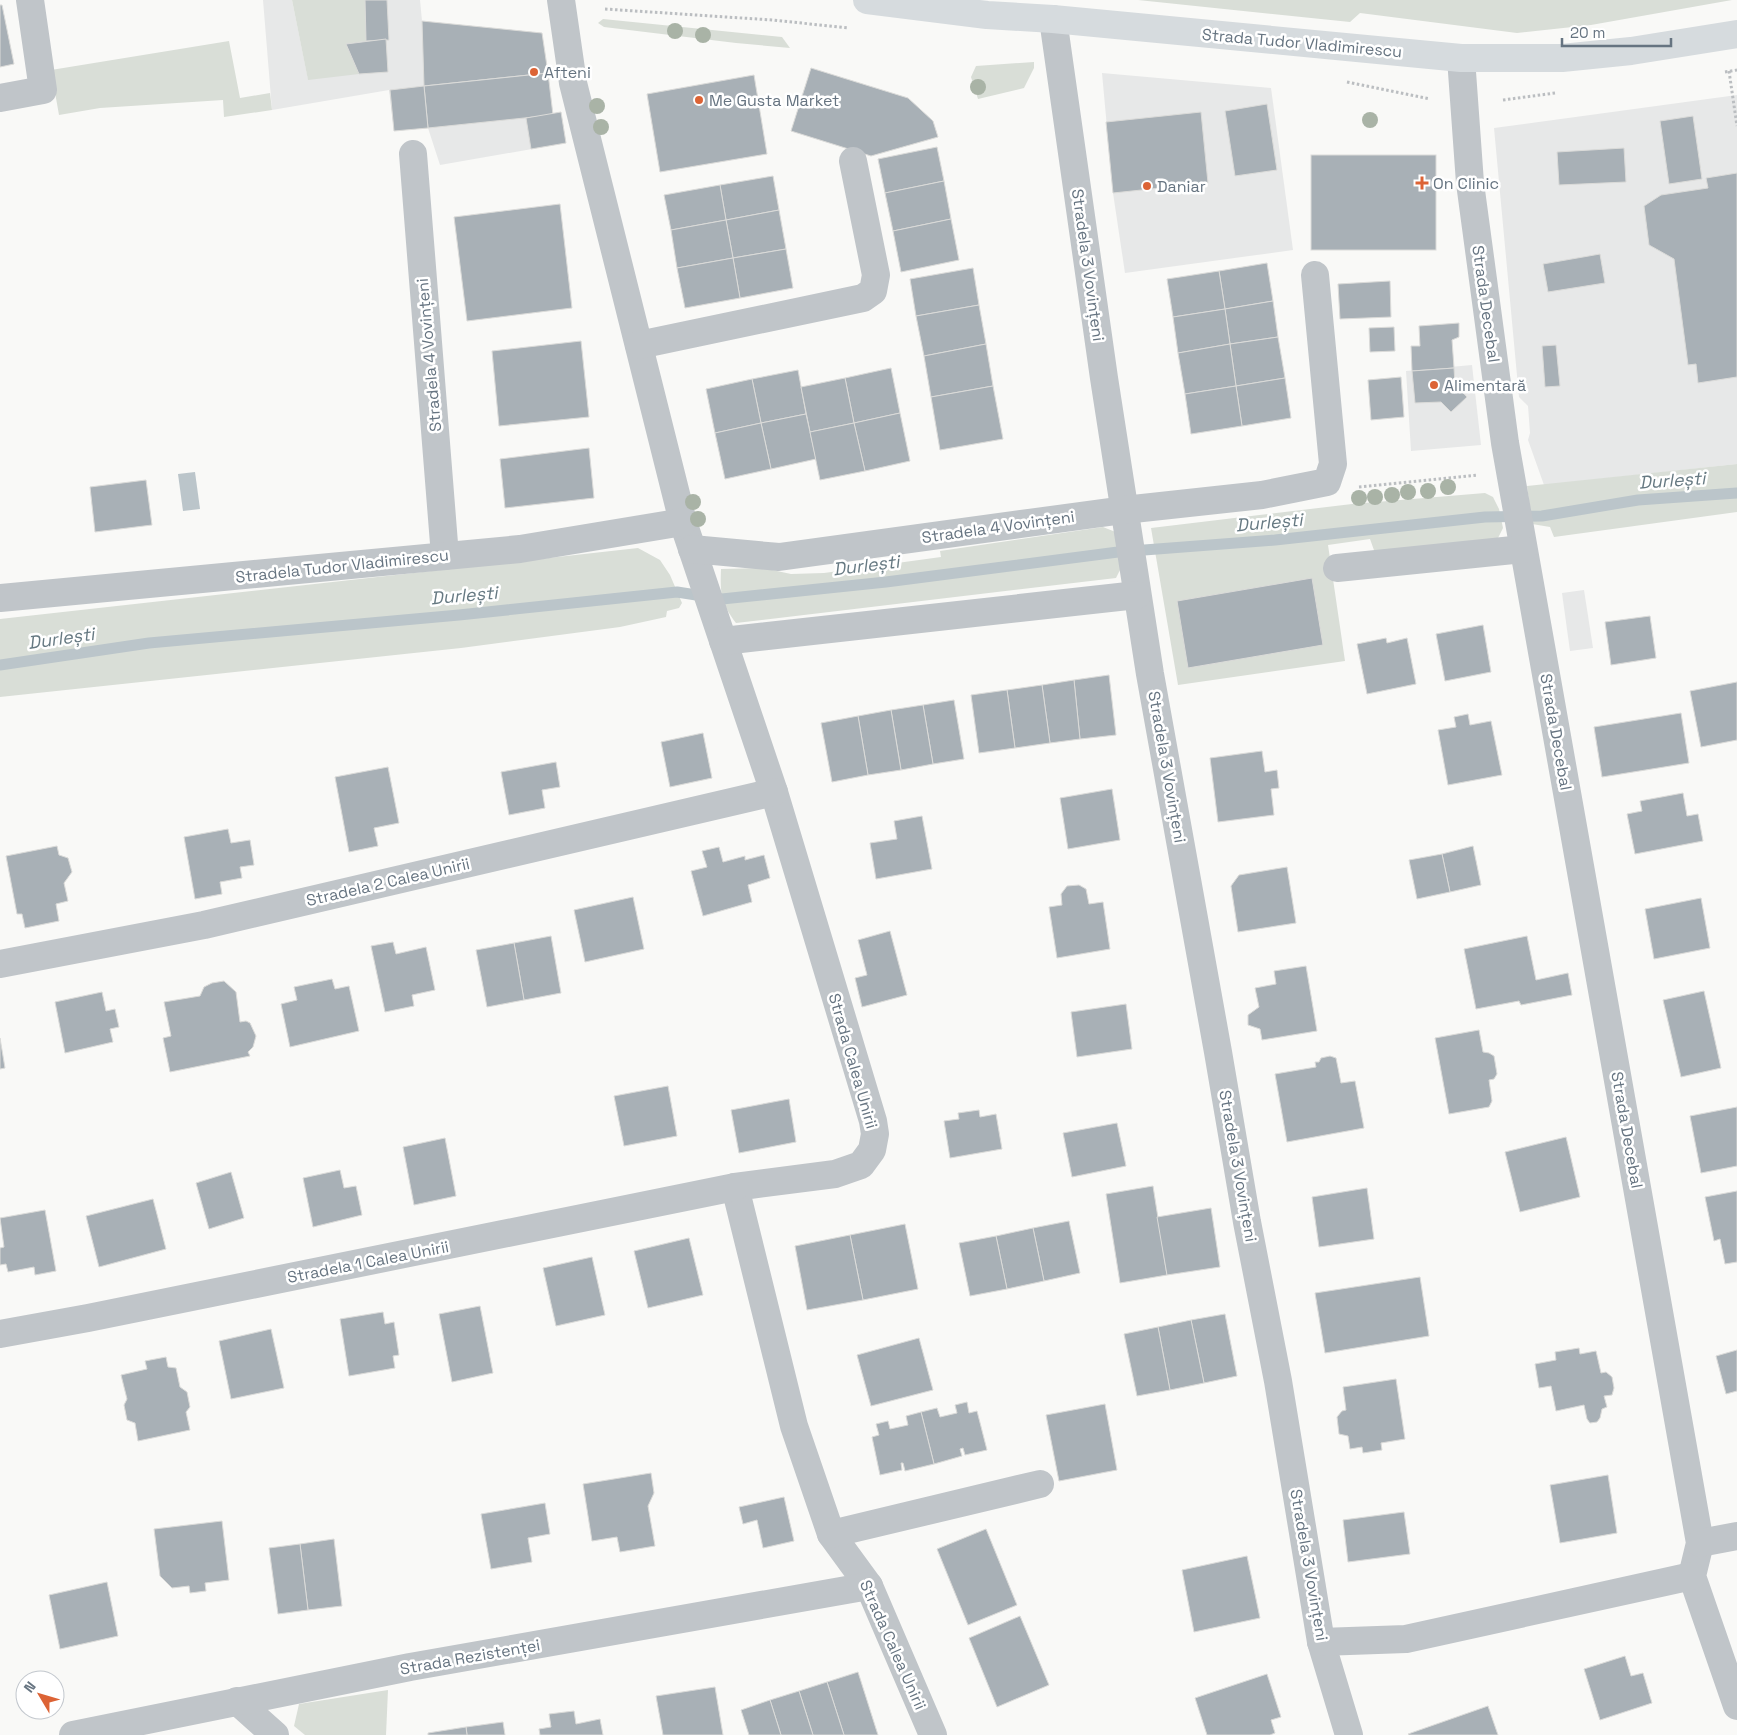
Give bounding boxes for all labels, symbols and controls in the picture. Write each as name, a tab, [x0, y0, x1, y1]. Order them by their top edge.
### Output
scale bar	[1562, 15, 1671, 47]
text: 20 m	[1570, 23, 1605, 42]
street label: Strada Tudor Vladimirescu	[1201, 24, 1403, 62]
place label: Afteni	[544, 62, 591, 83]
marker: Afteni	[528, 66, 540, 78]
place label: Me Gusta Market	[709, 90, 839, 111]
marker: Me Gusta Market	[693, 94, 705, 106]
place label: On Clinic	[1433, 173, 1499, 194]
place label: Daniar	[1157, 176, 1206, 197]
marker: On Clinic	[1415, 176, 1429, 190]
marker: Daniar	[1141, 180, 1153, 192]
street label: Stradela 3 Vovințeni	[1067, 187, 1109, 343]
street label: Strada Decebal	[1467, 244, 1505, 364]
street label: Stradela 4 Vovințeni	[412, 277, 446, 433]
place label: Alimentară	[1444, 375, 1526, 396]
marker: Alimentară	[1428, 379, 1440, 391]
water label: Durlești	[1638, 466, 1709, 494]
street label: Stradela 4 Vovințeni	[920, 506, 1076, 548]
water label: Durlești	[1235, 507, 1306, 536]
street label: Stradela Tudor Vladimirescu	[234, 544, 450, 588]
water label: Durlești	[831, 549, 903, 580]
water label: Durlești	[430, 580, 501, 609]
water label: Durlești	[26, 622, 98, 654]
street label: Strada Decebal	[1535, 672, 1577, 792]
street label: Stradela 3 Vovințeni	[1143, 689, 1191, 845]
street label: Stradela 2 Calea Unirii	[304, 853, 472, 911]
street label: Strada Calea Unirii	[824, 991, 882, 1131]
street label: Strada Decebal	[1606, 1070, 1648, 1190]
street label: Stradela 3 Vovințeni	[1214, 1088, 1262, 1244]
street label: Stradela 1 Calea Unirii	[285, 1236, 451, 1288]
street label: Stradela 3 Vovințeni	[1285, 1487, 1333, 1643]
street label: Strada Calea Unirii	[855, 1577, 931, 1713]
street label: Strada Rezistenței	[398, 1634, 542, 1680]
north arrow	[15, 1670, 65, 1720]
text: N	[20, 1678, 40, 1696]

